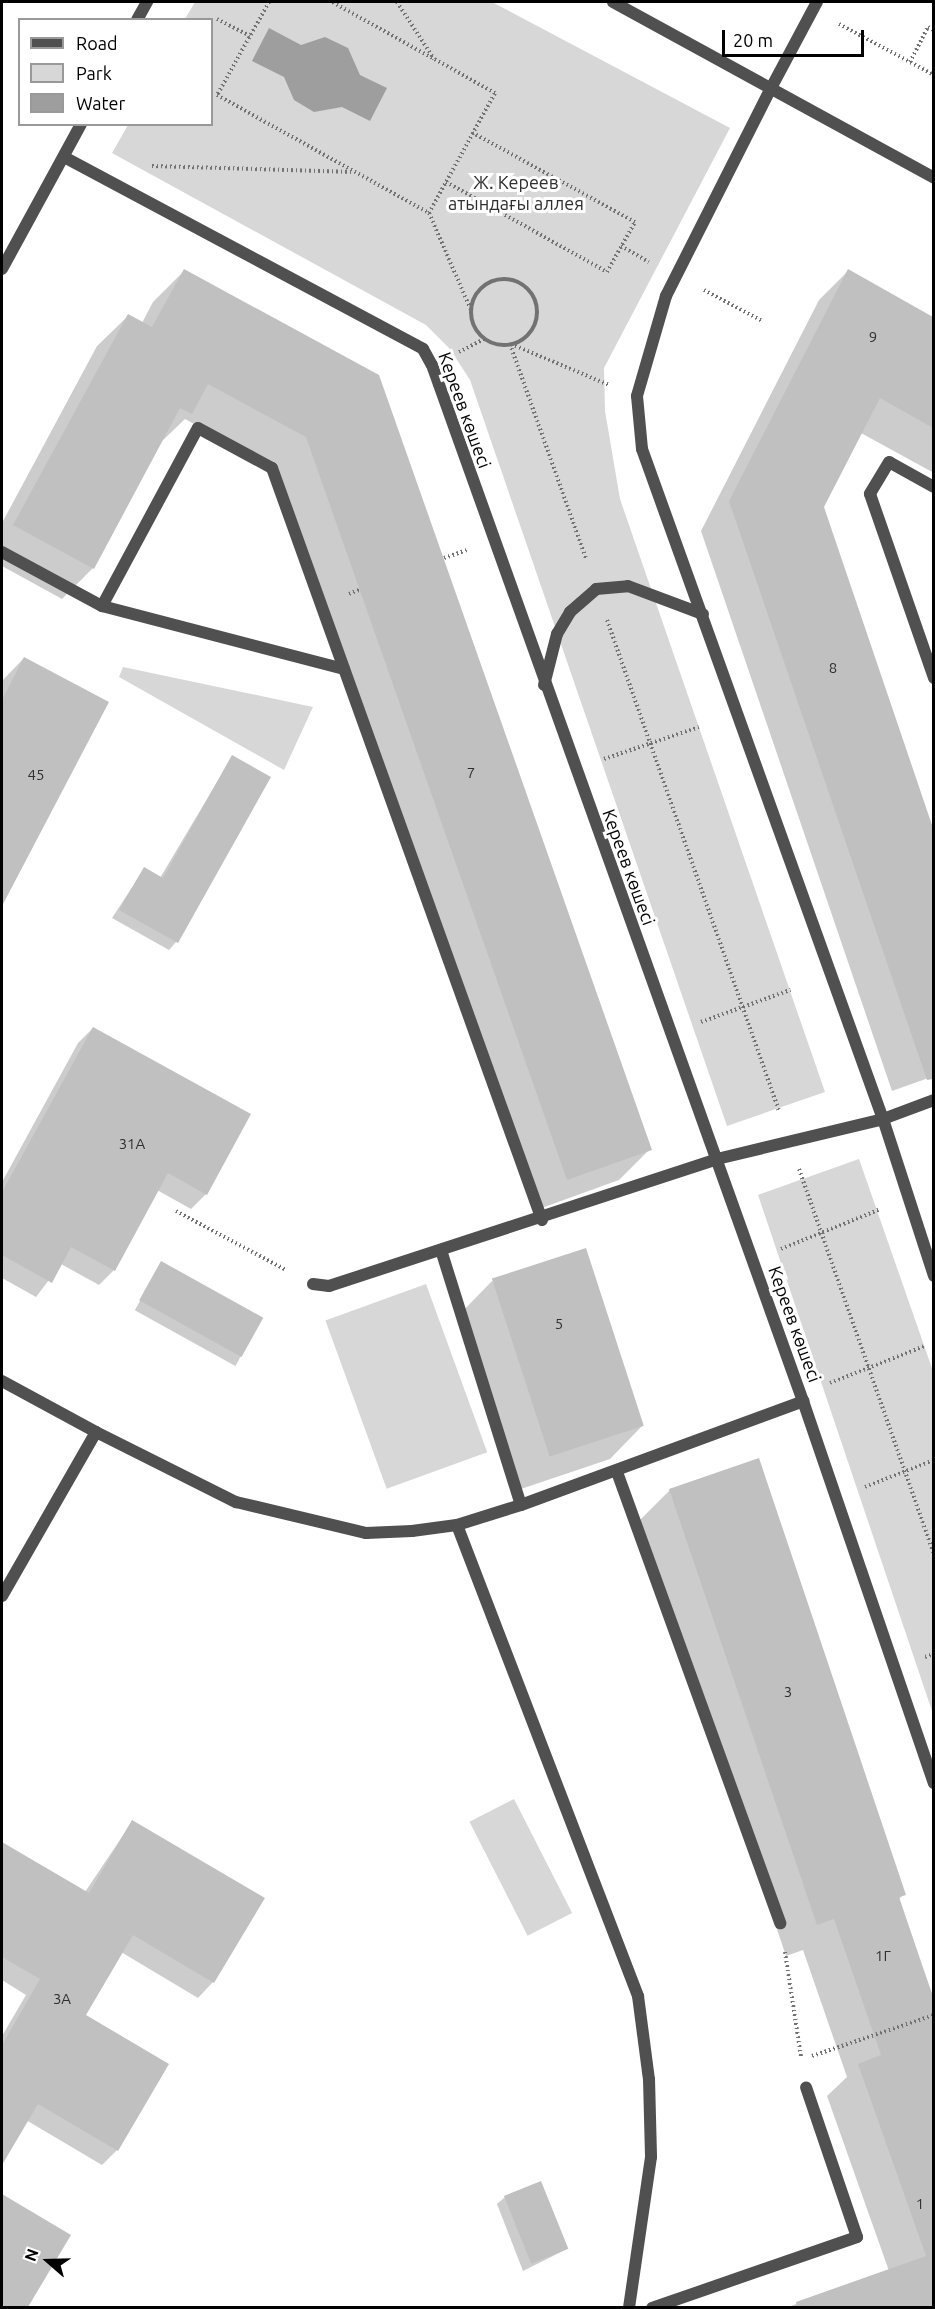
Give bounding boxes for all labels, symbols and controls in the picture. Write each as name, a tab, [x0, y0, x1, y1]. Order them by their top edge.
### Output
legend	[18, 18, 213, 126]
scale bar	[725, 18, 868, 56]
text: 20 m	[733, 30, 773, 50]
text: Road	[76, 33, 118, 53]
text: Park	[76, 63, 112, 83]
text: Water	[76, 93, 125, 113]
park label: Ж. Кереев атындағы аллея	[448, 172, 584, 214]
house number: 9	[869, 328, 877, 346]
street label: Кереев көшесі	[434, 349, 496, 471]
house number: 8	[829, 659, 837, 677]
house number: 7	[467, 764, 475, 782]
house number: 45	[28, 766, 44, 784]
street label: Кереев көшесі	[598, 806, 660, 928]
house number: 31А	[119, 1135, 145, 1153]
street label: Кереев көшесі	[764, 1263, 826, 1385]
house number: 5	[555, 1315, 563, 1333]
house number: 3	[784, 1683, 792, 1701]
house number: 1Г	[875, 1947, 891, 1965]
house number: 3А	[53, 1990, 71, 2008]
house number: 1	[916, 2195, 924, 2213]
north arrow	[18, 2231, 78, 2291]
text: N	[21, 2246, 42, 2264]

